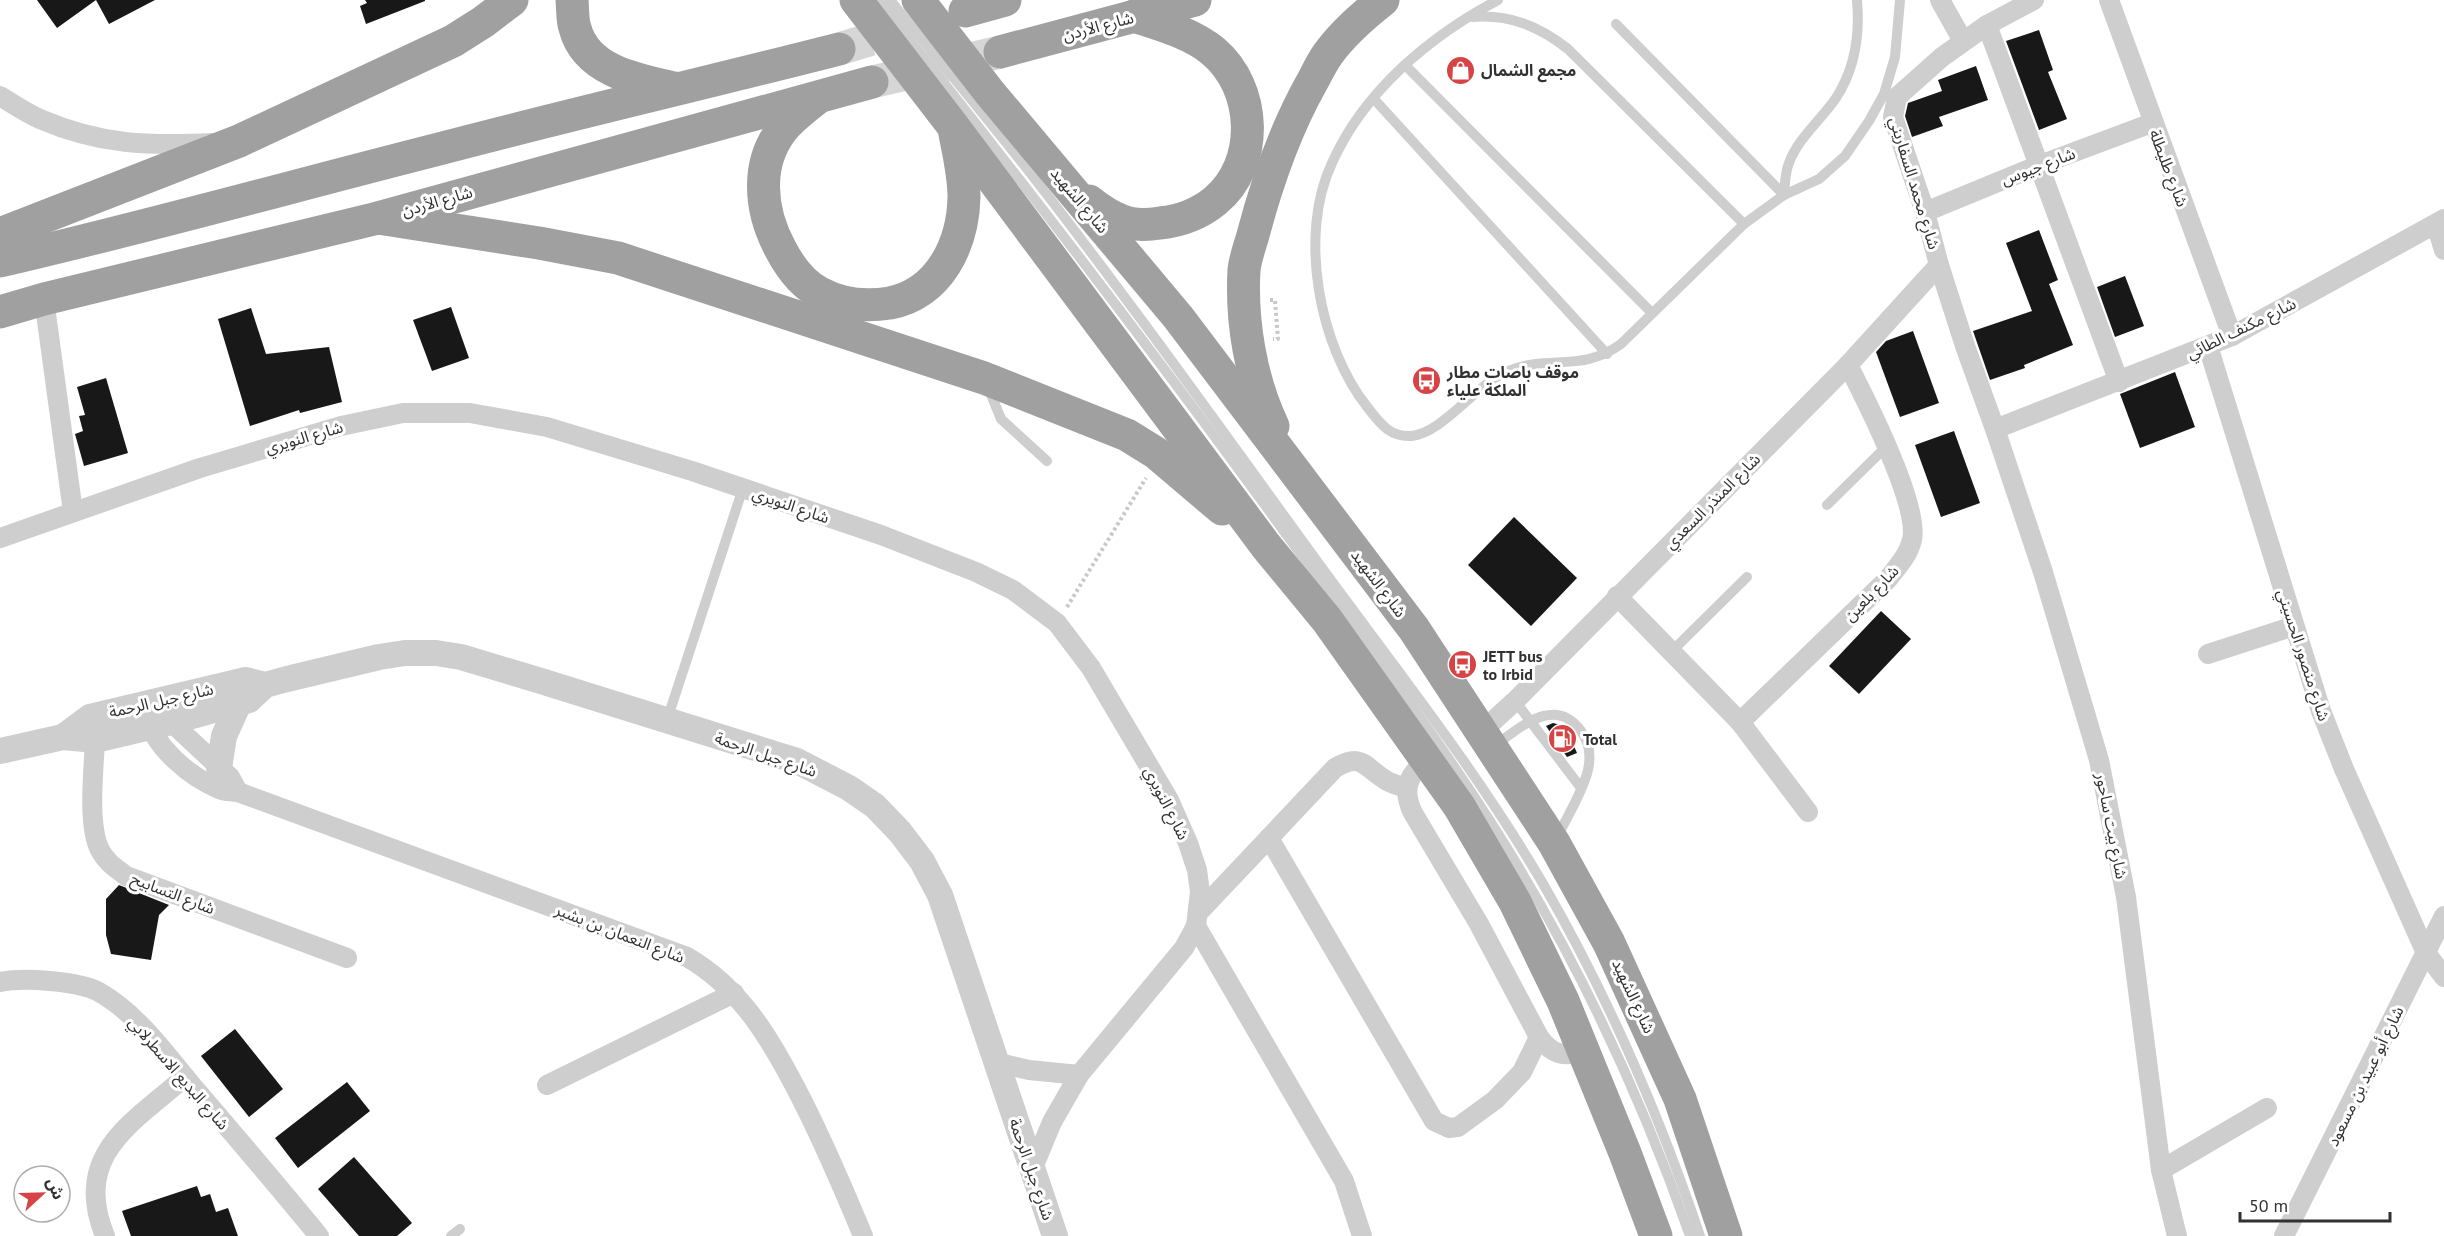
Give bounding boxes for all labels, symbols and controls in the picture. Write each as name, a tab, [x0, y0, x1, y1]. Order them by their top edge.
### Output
street label: شارع الأردن	[1060, 7, 1136, 48]
shop icon: مجمع الشمال	[1444, 54, 1476, 86]
place label: مجمع الشمال	[1481, 60, 1576, 83]
street label: شارع محمد السفاريني	[1882, 114, 1945, 253]
street label: شارع طليطلة	[2142, 127, 2193, 210]
street label: شارع جيوس	[1998, 143, 2079, 192]
street label: شارع الشهيد	[1044, 163, 1113, 239]
street label: شارع الأردن	[399, 181, 475, 223]
street label: شارع مكنف الطائي	[2183, 293, 2300, 366]
place label: موقف باصات مطار الملكة علياء	[1446, 362, 1579, 400]
bus stop icon: موقف باصات مطار الملكة علياء	[1410, 365, 1442, 397]
street label: شارع النويري	[263, 416, 346, 460]
street label: شارع المنذر السعدي	[1660, 449, 1766, 555]
street label: شارع النويري	[749, 483, 832, 530]
street label: شارع الشهيد	[1345, 545, 1411, 623]
street label: شارع بلعين	[1839, 561, 1905, 627]
street label: شارع منصور الحسيني	[2270, 587, 2335, 724]
place label: JETT bus to Irbid	[1482, 646, 1543, 684]
bus stop icon: JETT bus to Irbid	[1446, 649, 1478, 681]
street label: شارع جبل الرحمة	[107, 678, 216, 725]
fuel station icon: Total	[1546, 723, 1578, 755]
street label: شارع جبل الرحمة	[711, 727, 820, 784]
place label: Total	[1583, 729, 1617, 749]
street label: شارع النويري	[1137, 763, 1194, 844]
street label: شارع بيت ساحور	[2089, 770, 2132, 881]
street label: شارع التسابيح	[127, 868, 218, 921]
street label: شارع النعمان بن بشير	[551, 899, 687, 970]
street label: شارع الشهيد	[1605, 956, 1660, 1038]
street label: شارع أبو عبيد بن مسعود	[2322, 1003, 2410, 1151]
street label: شارع البديع الاسطرلابي	[122, 1012, 234, 1136]
street label: شارع جبل الرحمة	[1002, 1115, 1059, 1224]
north arrow	[12, 1164, 72, 1224]
text: ش	[43, 1174, 69, 1202]
scale bar	[2240, 1185, 2390, 1223]
text: 50 m	[2249, 1194, 2288, 1217]

